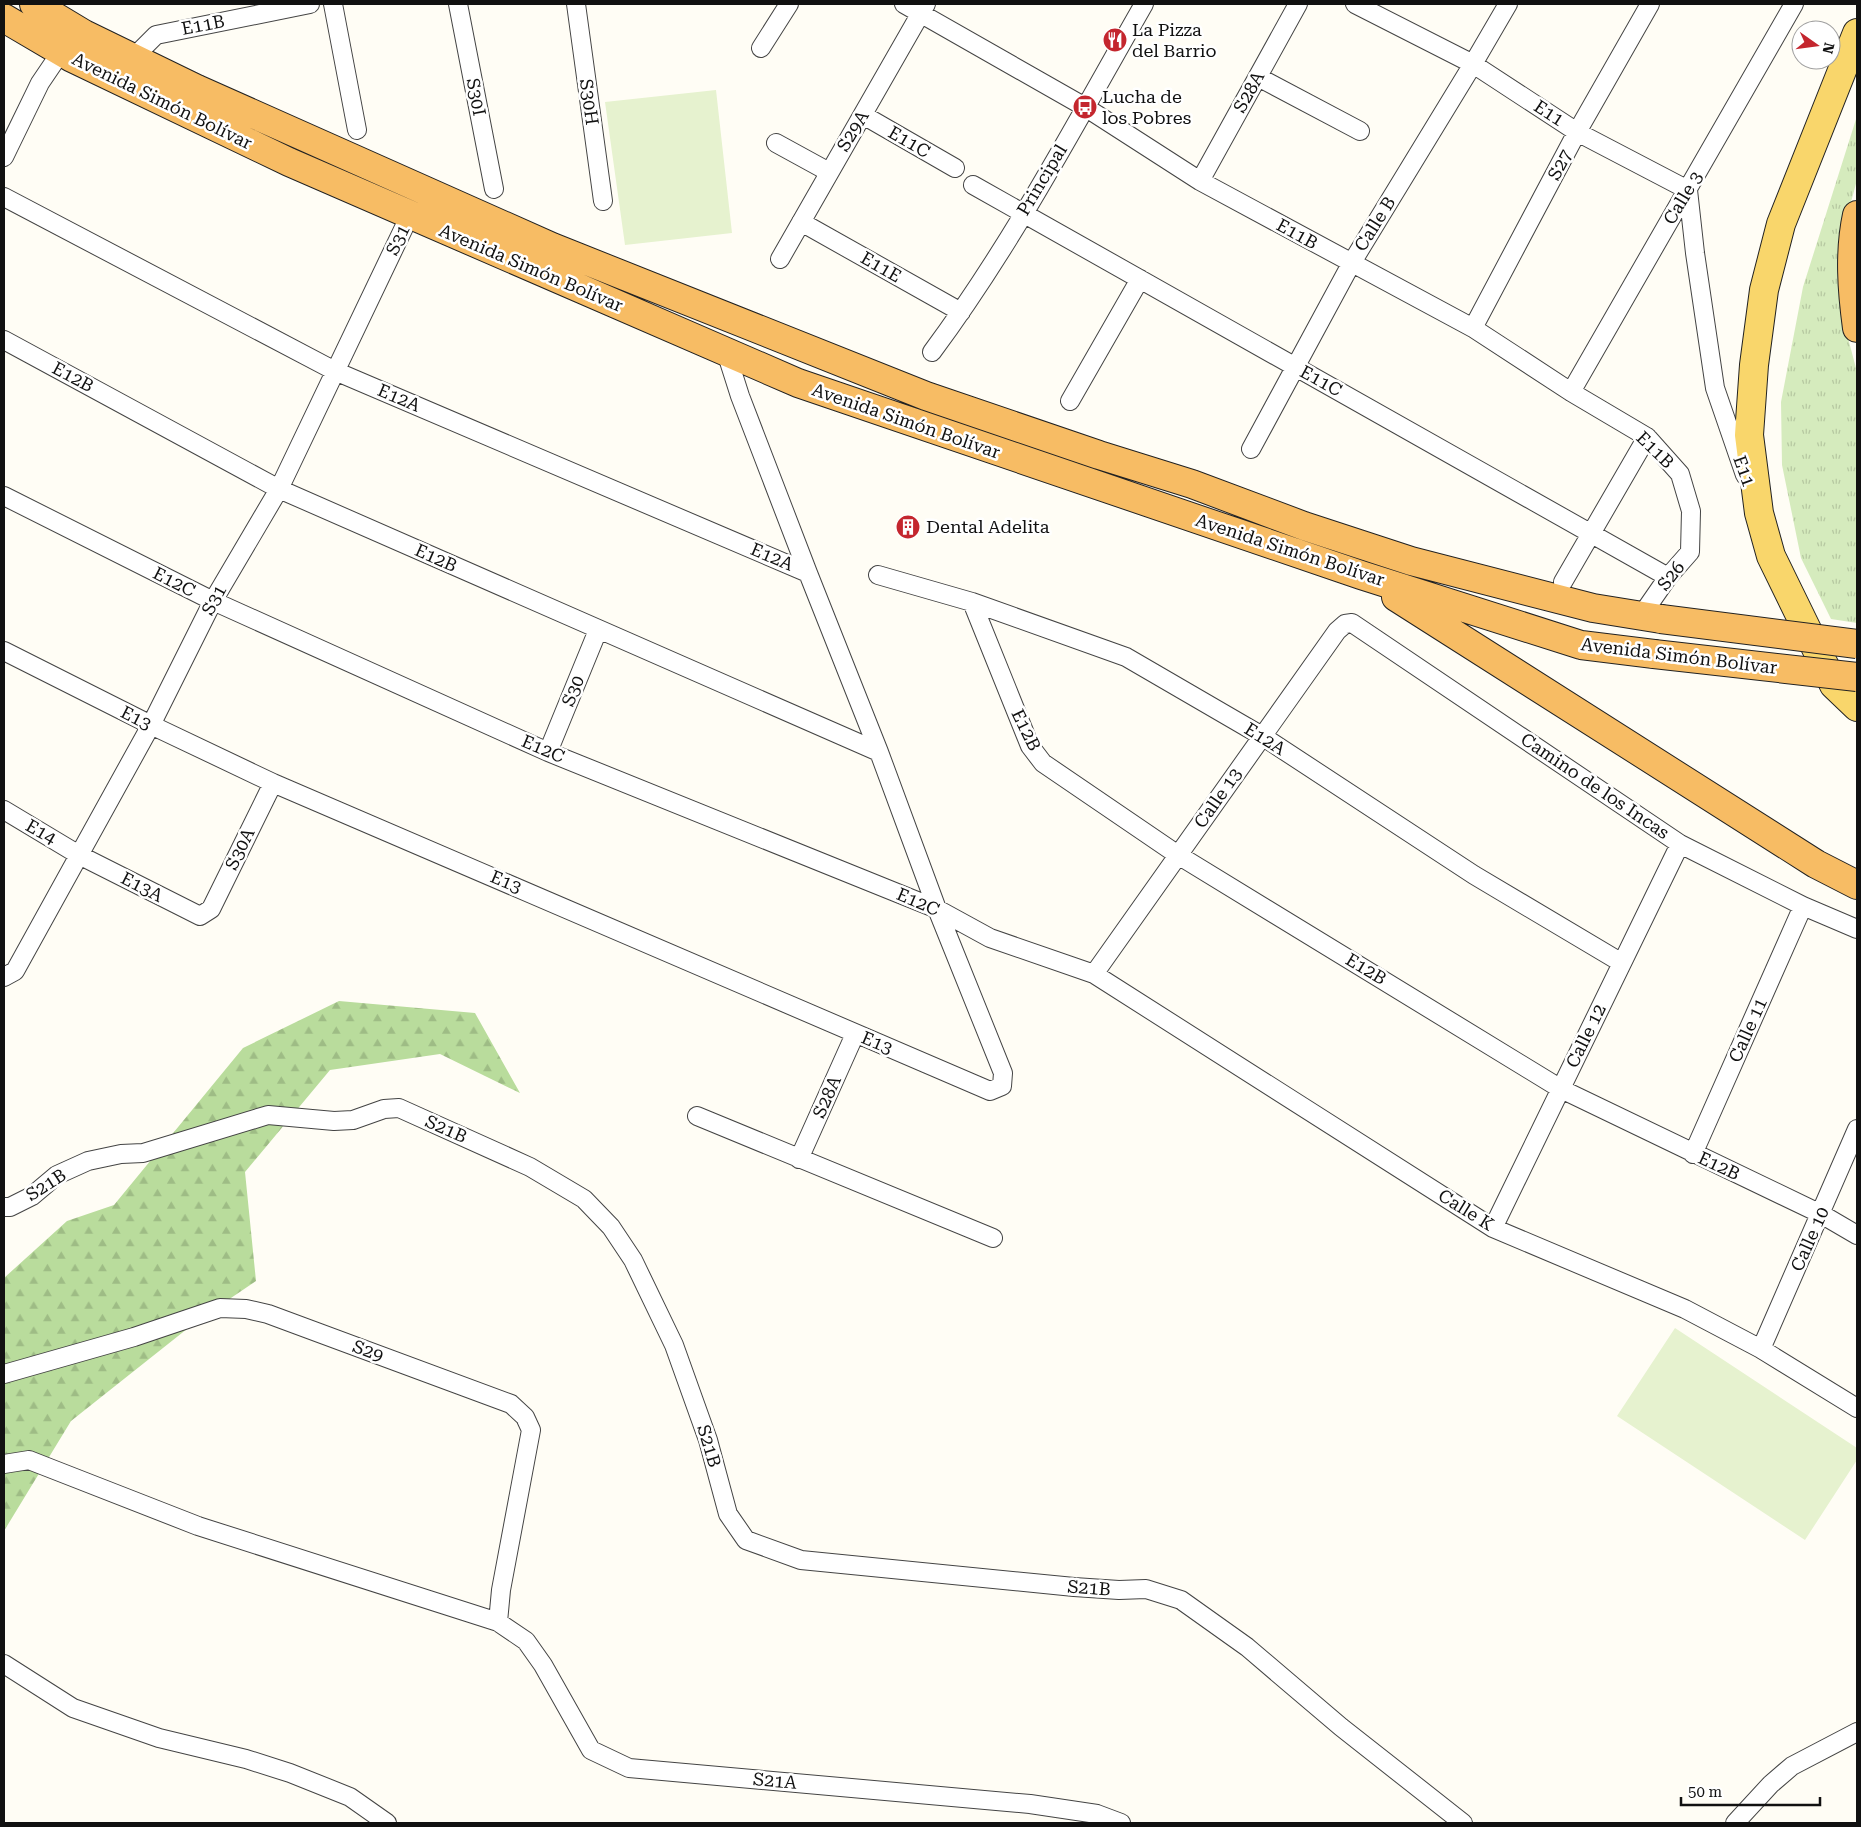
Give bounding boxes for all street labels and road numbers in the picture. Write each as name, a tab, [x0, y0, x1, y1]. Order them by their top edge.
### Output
street label: E11B	[179, 10, 226, 39]
street label: Avenida Simón Bolívar	[69, 48, 256, 153]
street label: S28A	[1229, 67, 1269, 116]
street label: S30I	[463, 76, 490, 118]
street label: S30H	[576, 78, 603, 126]
street label: E11	[1530, 95, 1568, 130]
street label: S29A	[832, 106, 873, 155]
street label: E11C	[885, 121, 934, 162]
street label: Principal	[1012, 140, 1071, 219]
street label: S27	[1543, 146, 1576, 184]
street label: Calle 3	[1659, 167, 1707, 228]
street label: Calle B	[1350, 193, 1399, 255]
street label: E11B	[1273, 214, 1321, 253]
street label: Avenida Simón Bolívar	[436, 219, 626, 316]
street label: S31	[381, 221, 414, 258]
street label: E11E	[857, 247, 905, 286]
street label: E12B	[49, 357, 97, 396]
street label: E11C	[1297, 361, 1346, 401]
street label: Avenida Simón Bolívar	[809, 378, 1003, 463]
street label: E12A	[375, 379, 424, 416]
street label: E11B	[1632, 427, 1678, 472]
street label: E11	[1729, 452, 1760, 489]
street label: Avenida Simón Bolívar	[1193, 509, 1387, 590]
street label: E12A	[748, 538, 797, 575]
street label: E12B	[412, 539, 460, 576]
street label: S26	[1653, 557, 1689, 595]
street label: E12C	[150, 562, 199, 601]
street label: S31	[197, 581, 230, 619]
street label: Avenida Simón Bolívar	[1580, 633, 1778, 678]
street label: S30	[557, 672, 588, 709]
street label: E13	[117, 701, 155, 734]
street label: E12B	[1007, 706, 1045, 754]
street label: E12A	[1241, 718, 1290, 759]
street label: Camino de los Incas	[1517, 728, 1673, 843]
street label: E12C	[519, 730, 568, 767]
street label: Calle 13	[1189, 764, 1246, 832]
street label: E14	[22, 815, 60, 849]
street label: S30A	[220, 824, 259, 873]
street label: E13	[488, 866, 525, 897]
street label: E13A	[118, 867, 167, 906]
street label: E12C	[894, 883, 943, 920]
street label: E12B	[1342, 948, 1390, 989]
street label: Calle 11	[1724, 994, 1771, 1065]
street label: Calle 12	[1561, 1000, 1610, 1071]
street label: E13	[859, 1027, 896, 1058]
street label: S28A	[808, 1072, 845, 1121]
street label: S21B	[422, 1110, 470, 1147]
street label: E12B	[1695, 1147, 1743, 1184]
street label: S21B	[22, 1164, 70, 1205]
street label: Calle K	[1435, 1184, 1498, 1235]
street label: Calle 10	[1786, 1203, 1833, 1274]
street label: S29	[350, 1335, 387, 1366]
street label: S21B	[693, 1422, 726, 1470]
street label: S21B	[1067, 1576, 1111, 1599]
street label: S21A	[752, 1768, 798, 1793]

